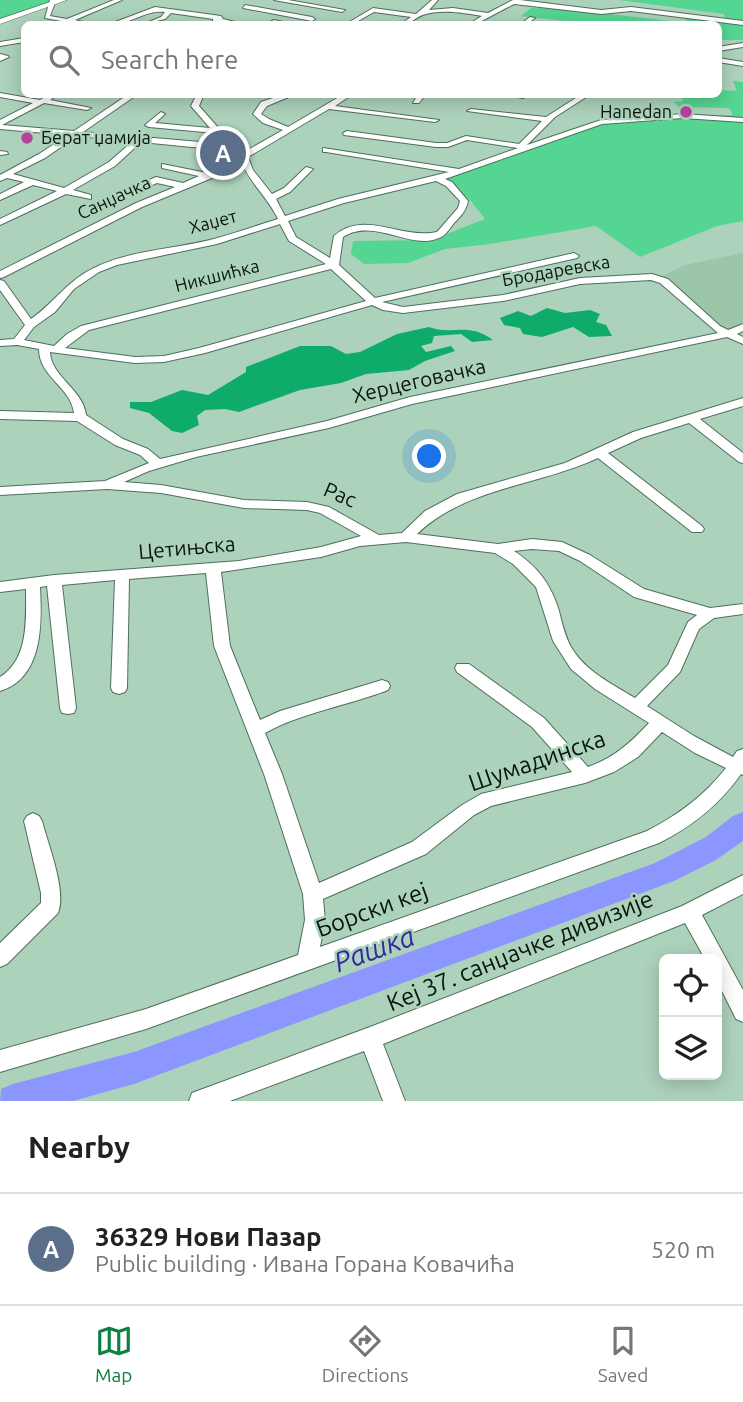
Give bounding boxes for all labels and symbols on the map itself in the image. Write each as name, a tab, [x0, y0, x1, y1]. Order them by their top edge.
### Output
place label: Hanedan	[600, 101, 672, 121]
marker: Hanedan	[678, 104, 694, 120]
place label: Берат џамија	[41, 127, 151, 147]
pin: A	[200, 127, 246, 179]
marker: Берат џамија	[19, 130, 35, 146]
street label: Санџачка	[74, 171, 153, 223]
street label: Хаџет	[187, 205, 239, 237]
street label: Бродаревска	[500, 251, 611, 289]
street label: Никшићка	[172, 255, 261, 295]
street label: Херцеговачка	[350, 353, 488, 407]
your location	[412, 439, 446, 473]
street label: Рас	[321, 477, 360, 512]
street label: Цетињска	[137, 531, 236, 563]
street label: Шумадинска	[465, 725, 609, 797]
street label: Борски кеј	[312, 877, 431, 942]
street label: Кеј 37. санџачке дивизије	[383, 885, 657, 1016]
water label: Рашка	[329, 920, 418, 977]

